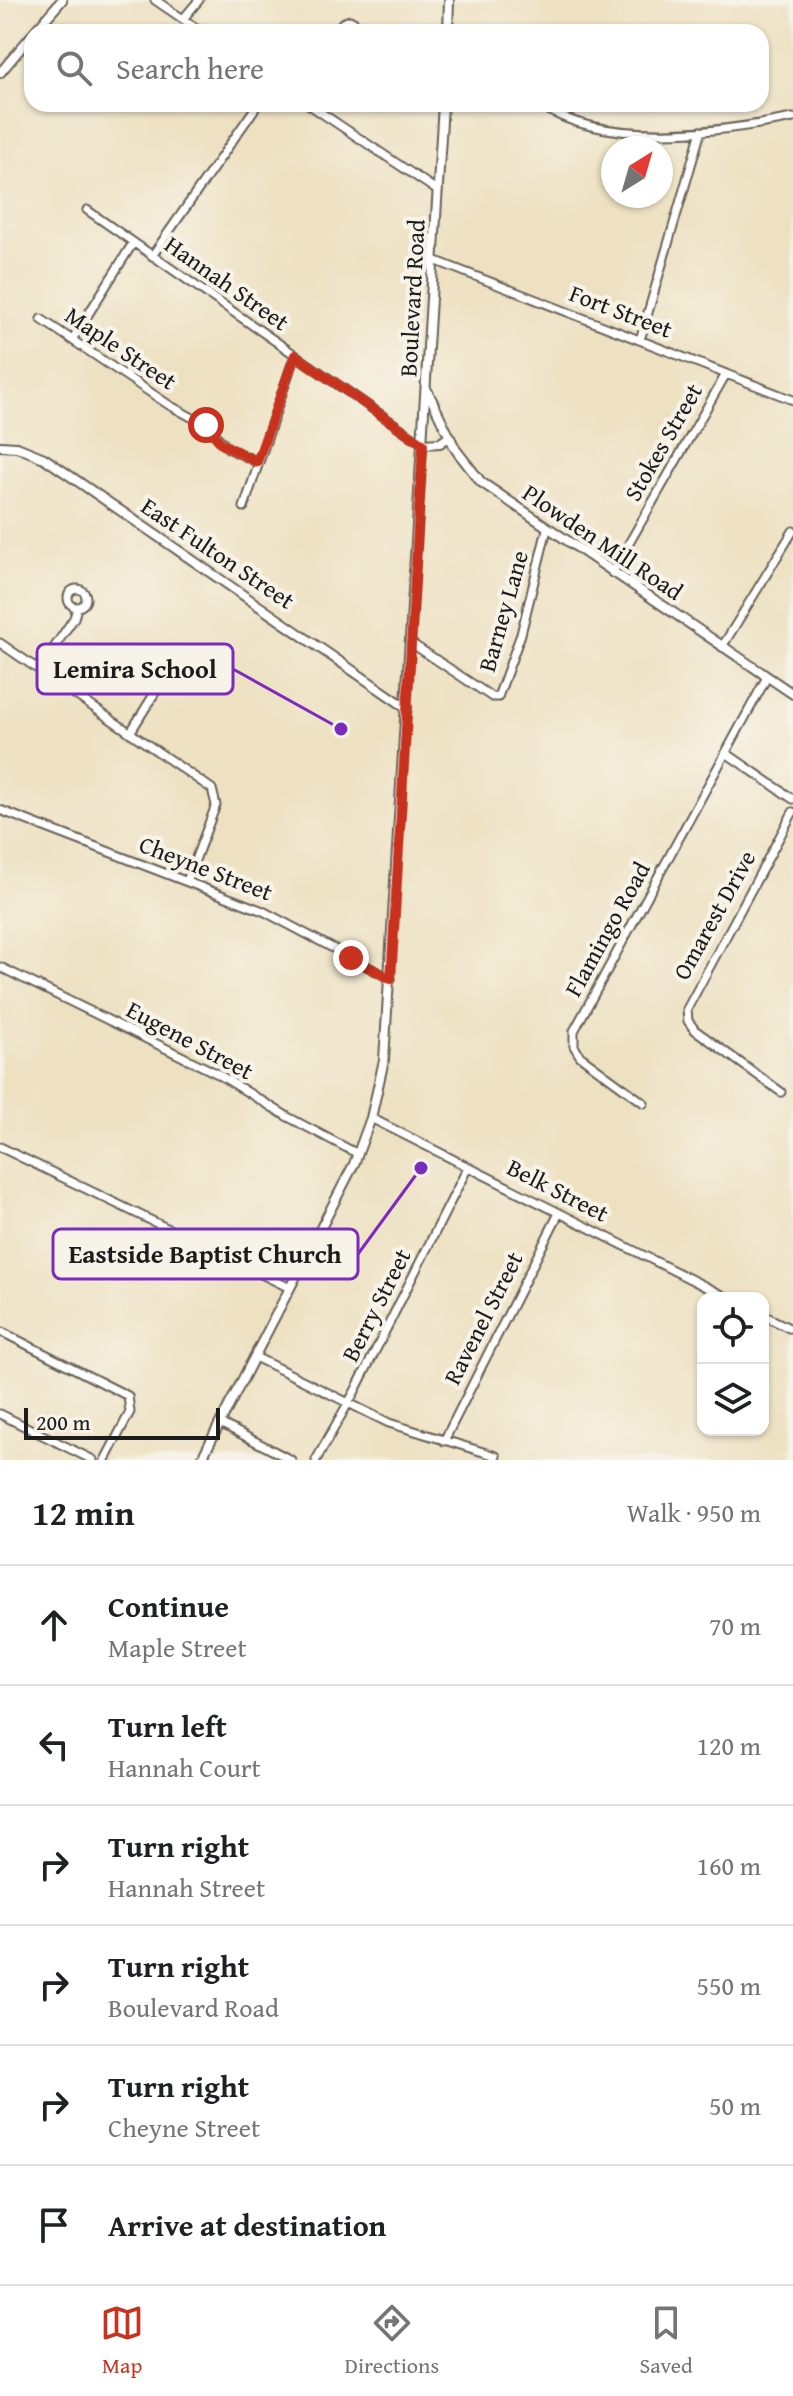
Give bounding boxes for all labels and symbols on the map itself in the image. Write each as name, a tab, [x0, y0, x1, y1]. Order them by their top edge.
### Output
north arrow	[601, 136, 673, 208]
street label: Boulevard Road	[390, 218, 434, 378]
street label: Hannah Street	[158, 227, 297, 339]
street label: Fort Street	[565, 275, 678, 347]
street label: Maple Street	[58, 298, 184, 399]
street label: Stokes Street	[615, 376, 711, 507]
route start	[188, 407, 224, 443]
street label: Plowden Mill Road	[516, 475, 690, 609]
street label: East Fulton Street	[134, 489, 302, 618]
street label: Barney Lane	[469, 546, 537, 676]
callout: Lemira School	[37, 644, 233, 694]
text: Lemira School	[53, 649, 217, 688]
street label: Cheyne Street	[134, 826, 278, 910]
street label: Omarest Drive	[664, 844, 764, 986]
street label: Flamingo Road	[556, 855, 659, 1003]
route end	[333, 940, 369, 976]
street label: Eugene Street	[120, 992, 260, 1088]
street label: Belk Street	[501, 1149, 615, 1231]
callout: Eastside Baptist Church	[53, 1229, 358, 1279]
text: Eastside Baptist Church	[68, 1234, 342, 1273]
street label: Berry Street	[333, 1242, 420, 1368]
street label: Ravenel Street	[435, 1245, 532, 1391]
scale bar	[24, 1404, 220, 1440]

